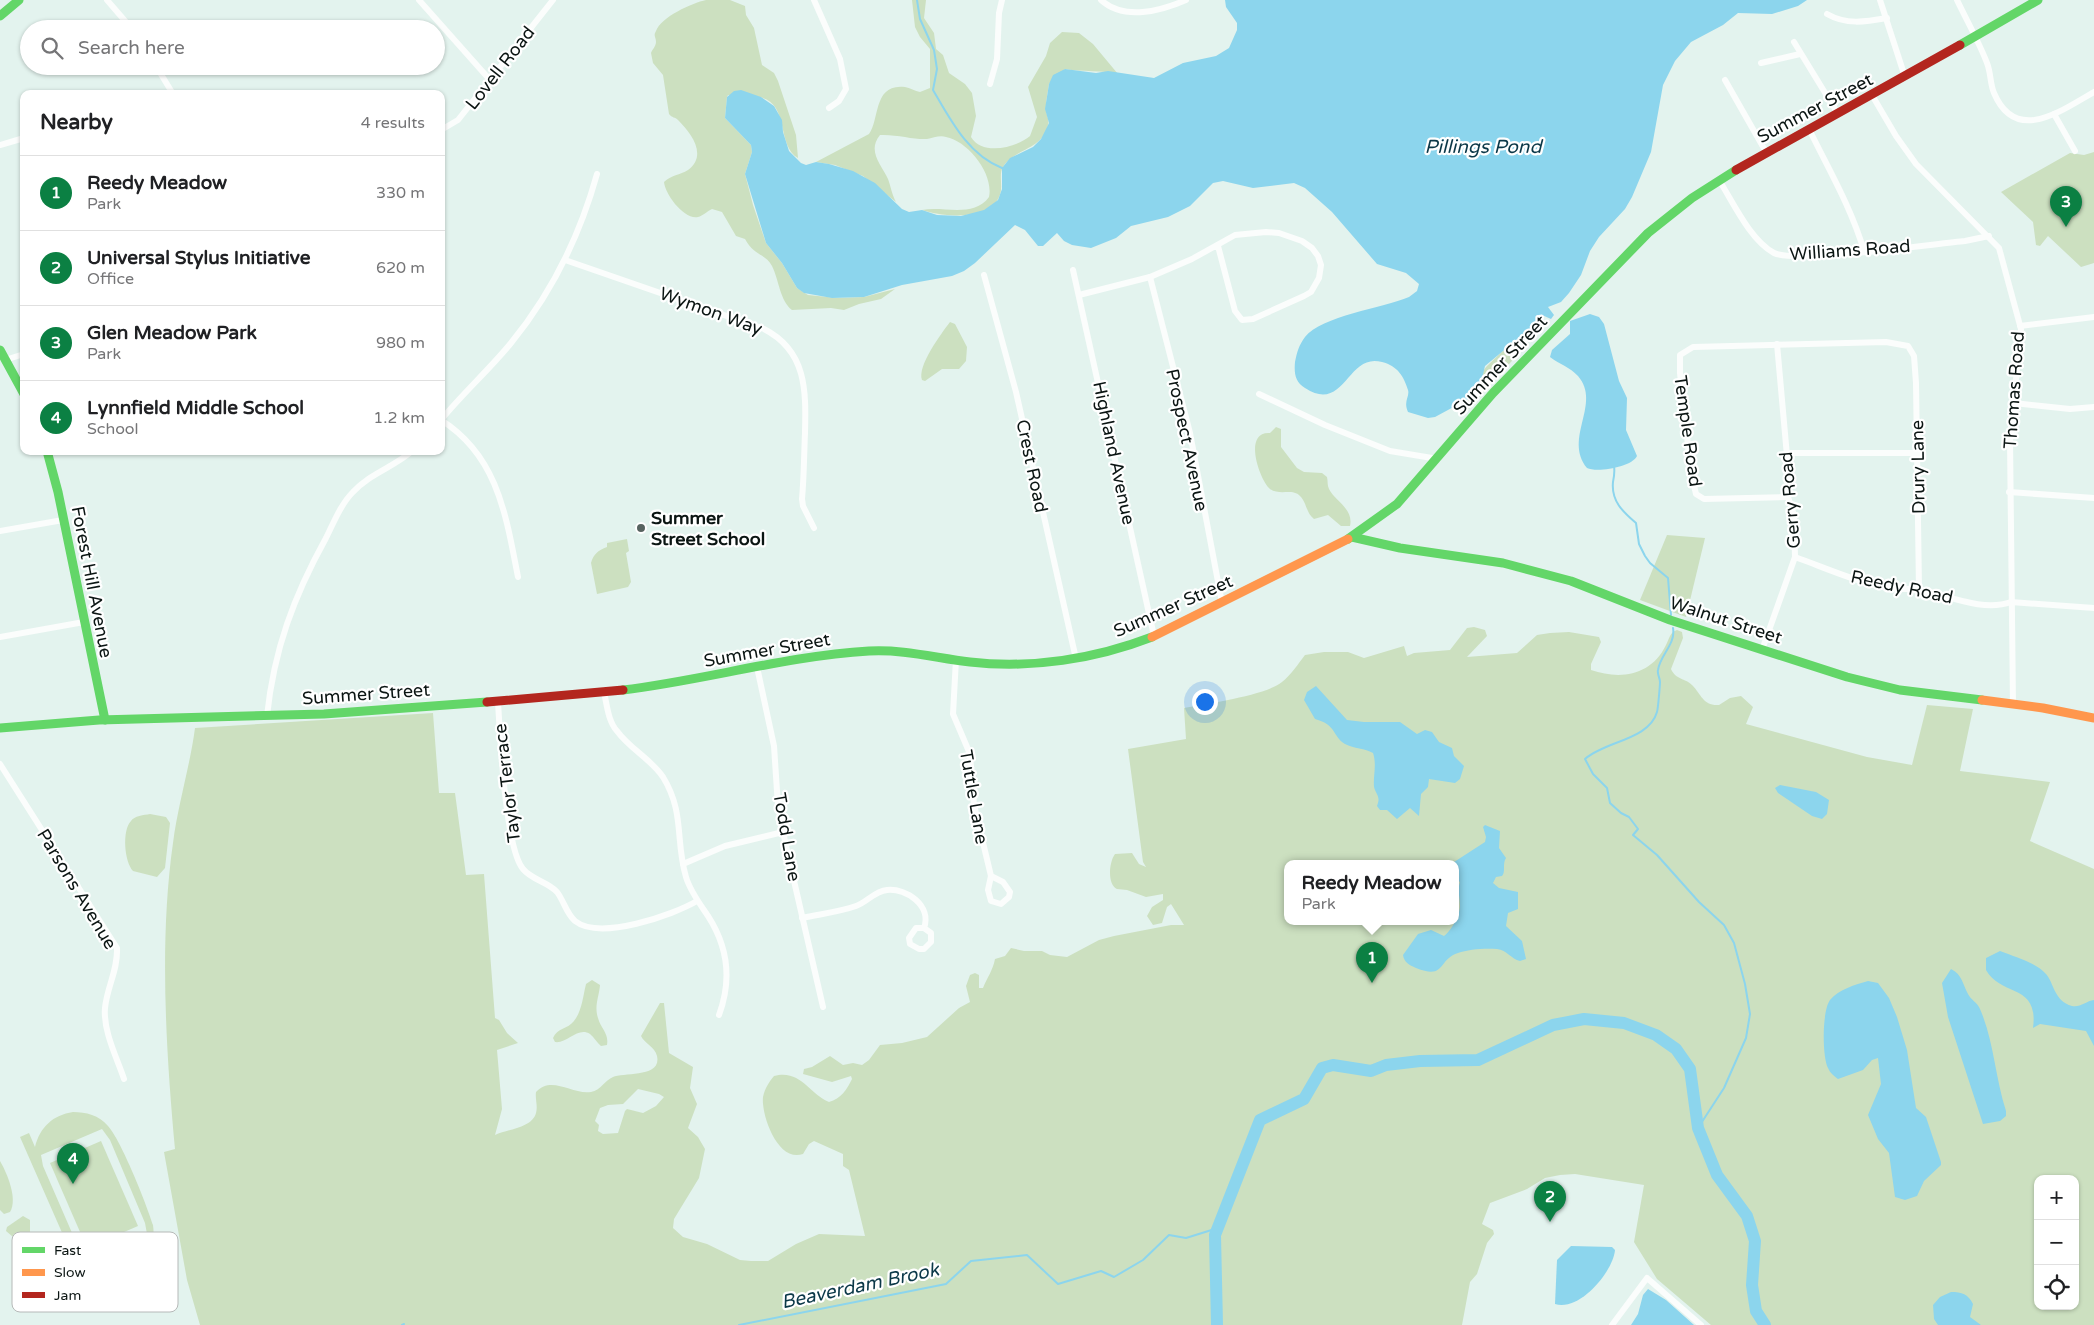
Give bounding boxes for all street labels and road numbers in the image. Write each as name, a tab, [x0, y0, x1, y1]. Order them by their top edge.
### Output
street label: Lovell Road	[461, 22, 539, 114]
street label: Summer Street	[1753, 68, 1877, 148]
street label: Williams Road	[1789, 235, 1911, 265]
street label: Wymon Way	[657, 282, 766, 340]
street label: Summer Street	[1448, 311, 1552, 419]
street label: Thomas Road	[1999, 330, 2029, 450]
street label: Prospect Avenue	[1161, 367, 1213, 513]
street label: Temple Road	[1669, 374, 1707, 488]
street label: Highland Avenue	[1088, 379, 1140, 527]
street label: Crest Road	[1011, 417, 1053, 515]
street label: Drury Lane	[1906, 420, 1930, 514]
street label: Gerry Road	[1775, 451, 1805, 549]
street label: Forest Hill Avenue	[67, 504, 117, 660]
street label: Reedy Road	[1849, 565, 1955, 609]
street label: Summer Street	[1110, 570, 1236, 642]
street label: Walnut Street	[1667, 591, 1785, 649]
street label: Summer Street	[702, 628, 832, 672]
street label: Summer Street	[301, 679, 431, 709]
street label: Taylor Terrace	[489, 722, 525, 844]
street label: Tuttle Lane	[955, 748, 993, 846]
street label: Todd Lane	[768, 791, 806, 883]
street label: Parsons Avenue	[32, 825, 122, 953]

